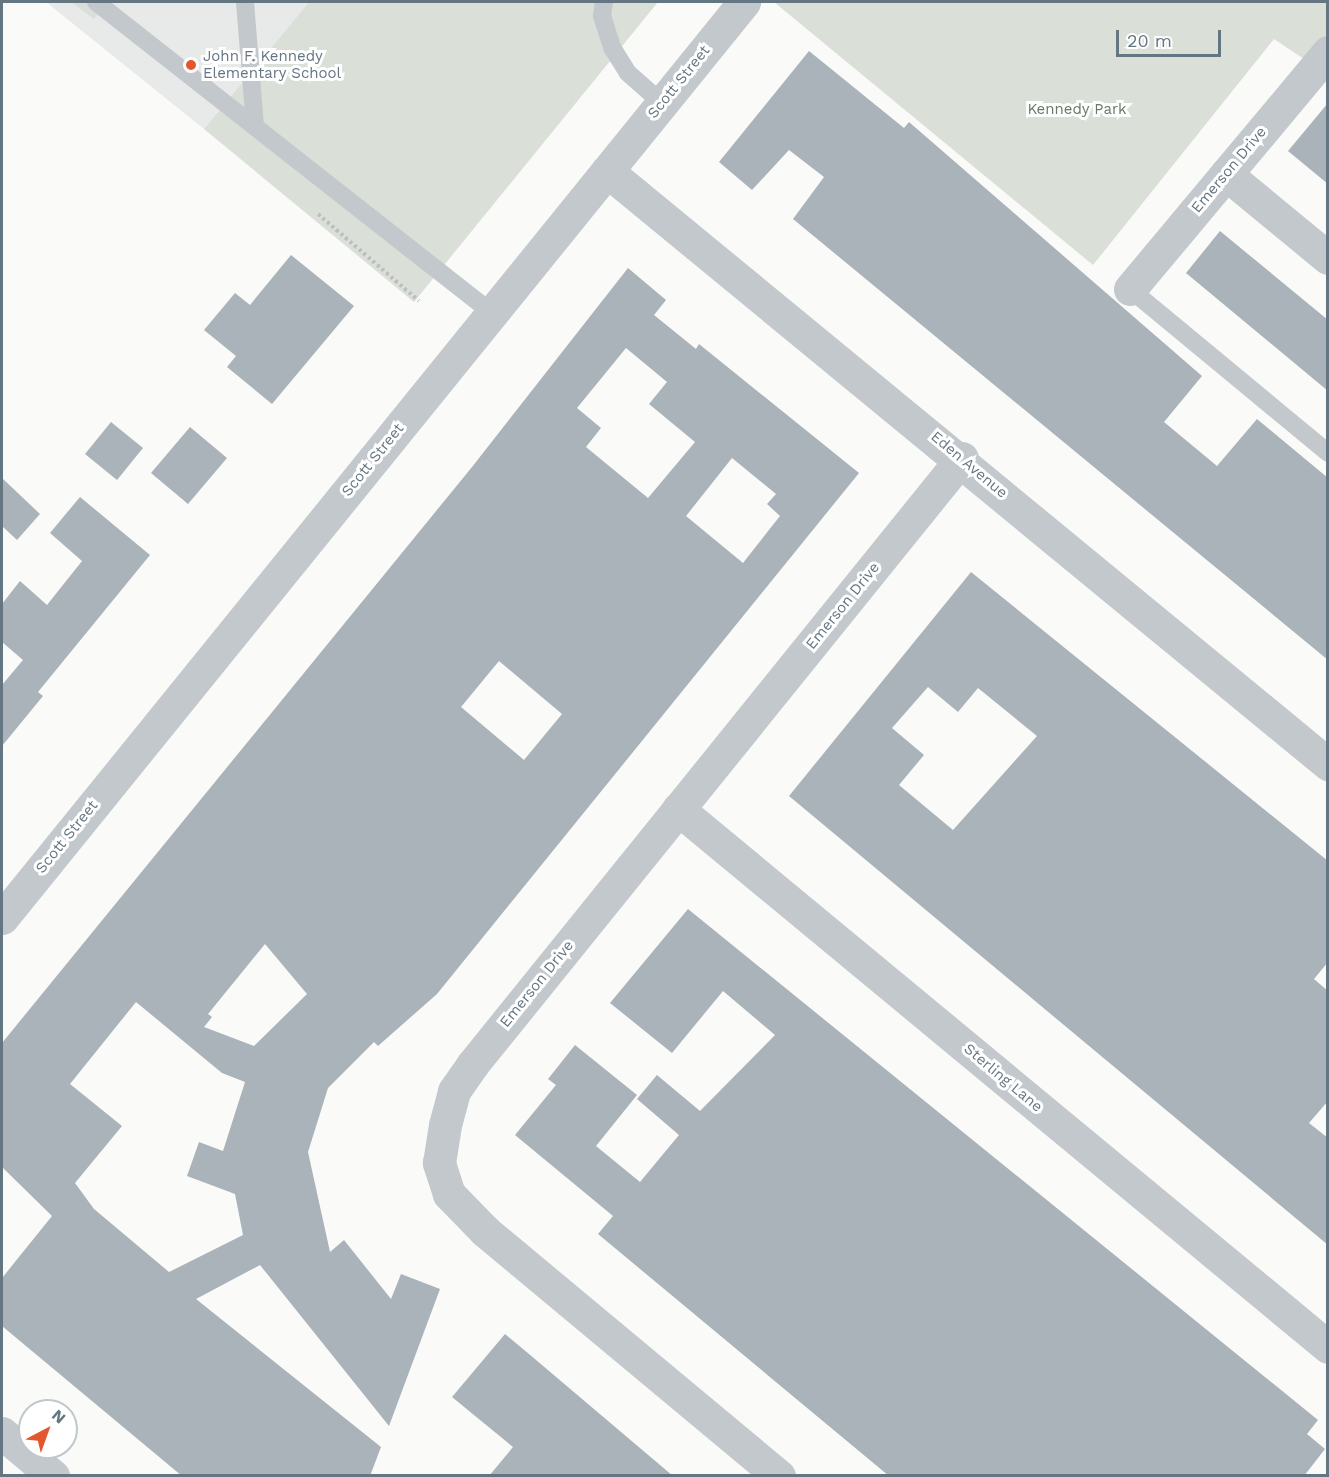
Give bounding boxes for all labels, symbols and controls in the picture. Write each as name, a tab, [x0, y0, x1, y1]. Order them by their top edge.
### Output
scale bar	[1119, 18, 1224, 56]
text: 20 m	[1127, 30, 1172, 51]
street label: Scott Street	[644, 42, 714, 122]
place label: John F. Kennedy Elementary School	[203, 47, 342, 82]
marker: John F. Kennedy Elementary School	[184, 58, 198, 72]
park label: Kennedy Park	[1027, 101, 1127, 119]
street label: Emerson Drive	[1188, 123, 1270, 217]
street label: Scott Street	[338, 420, 408, 500]
street label: Eden Avenue	[927, 428, 1011, 502]
street label: Emerson Drive	[802, 559, 884, 653]
street label: Scott Street	[32, 797, 102, 877]
street label: Emerson Drive	[496, 937, 578, 1031]
street label: Sterling Lane	[960, 1040, 1046, 1116]
north arrow	[18, 1399, 78, 1459]
text: N	[48, 1405, 70, 1428]

